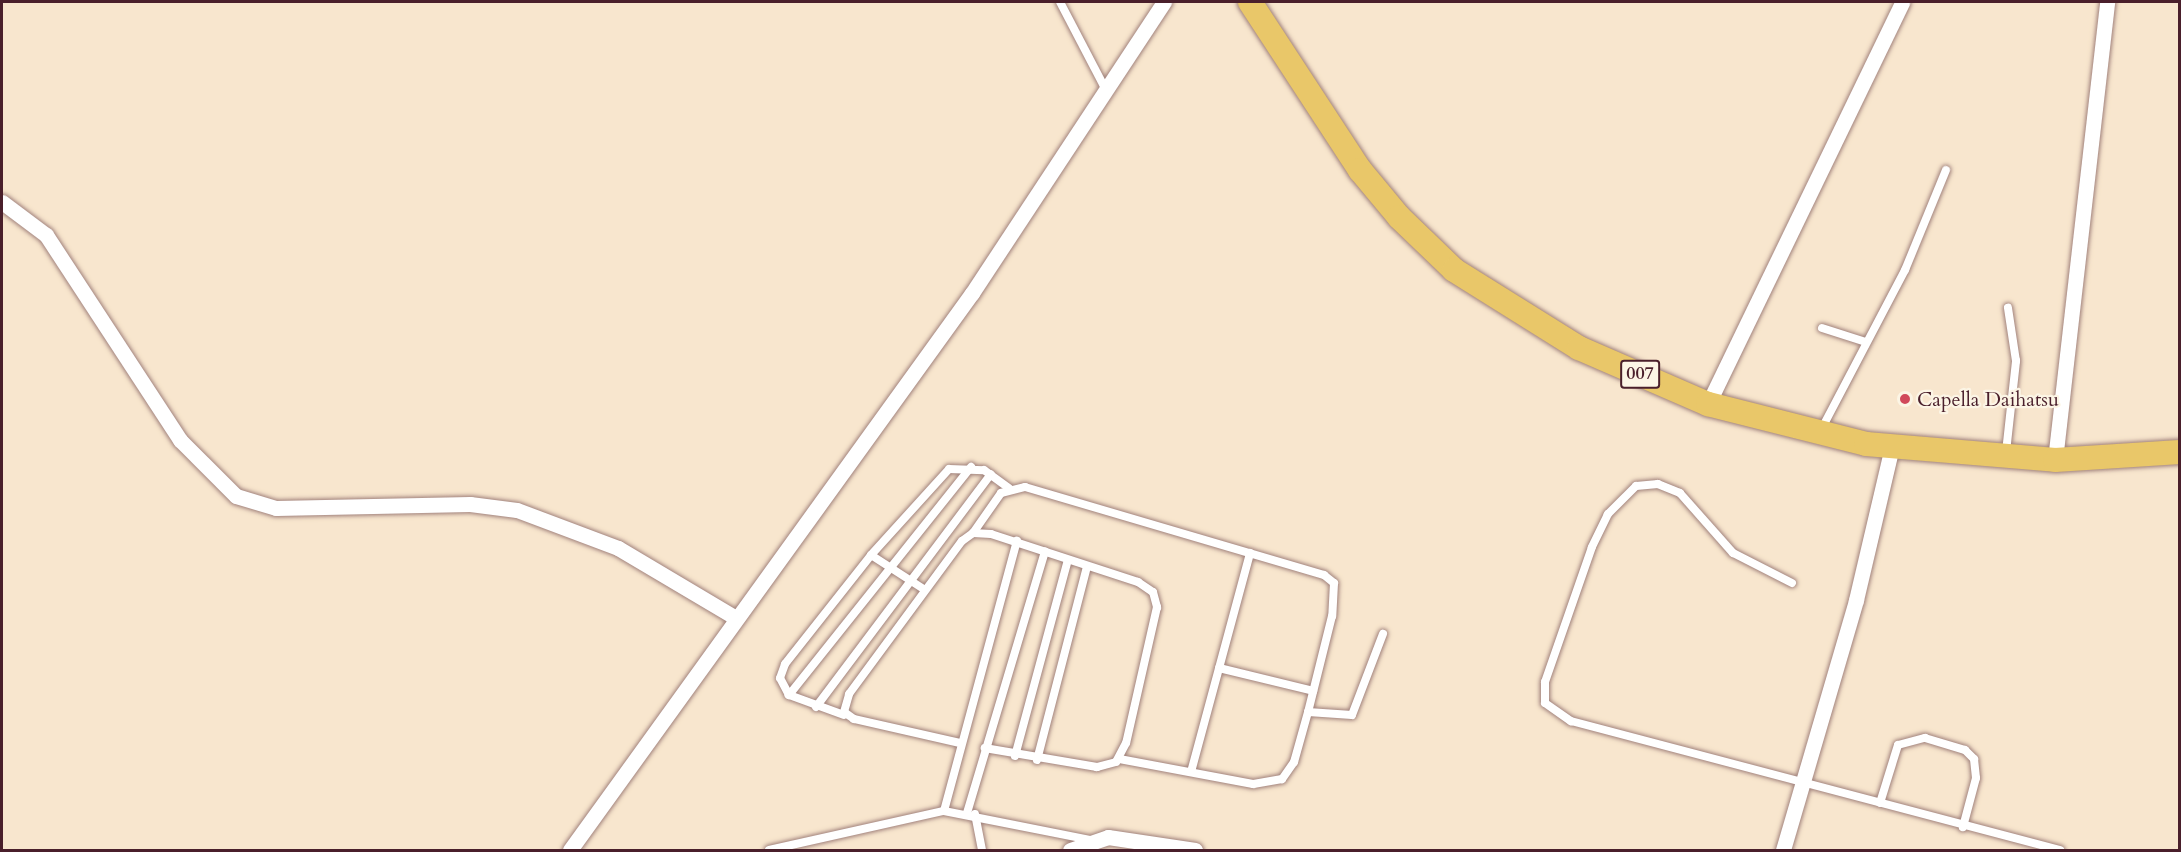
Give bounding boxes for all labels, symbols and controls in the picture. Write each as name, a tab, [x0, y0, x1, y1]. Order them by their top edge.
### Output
road number: 007	[1619, 359, 1661, 389]
place label: Capella Daihatsu	[1917, 387, 2059, 411]
marker: Capella Daihatsu	[1898, 392, 1912, 406]

